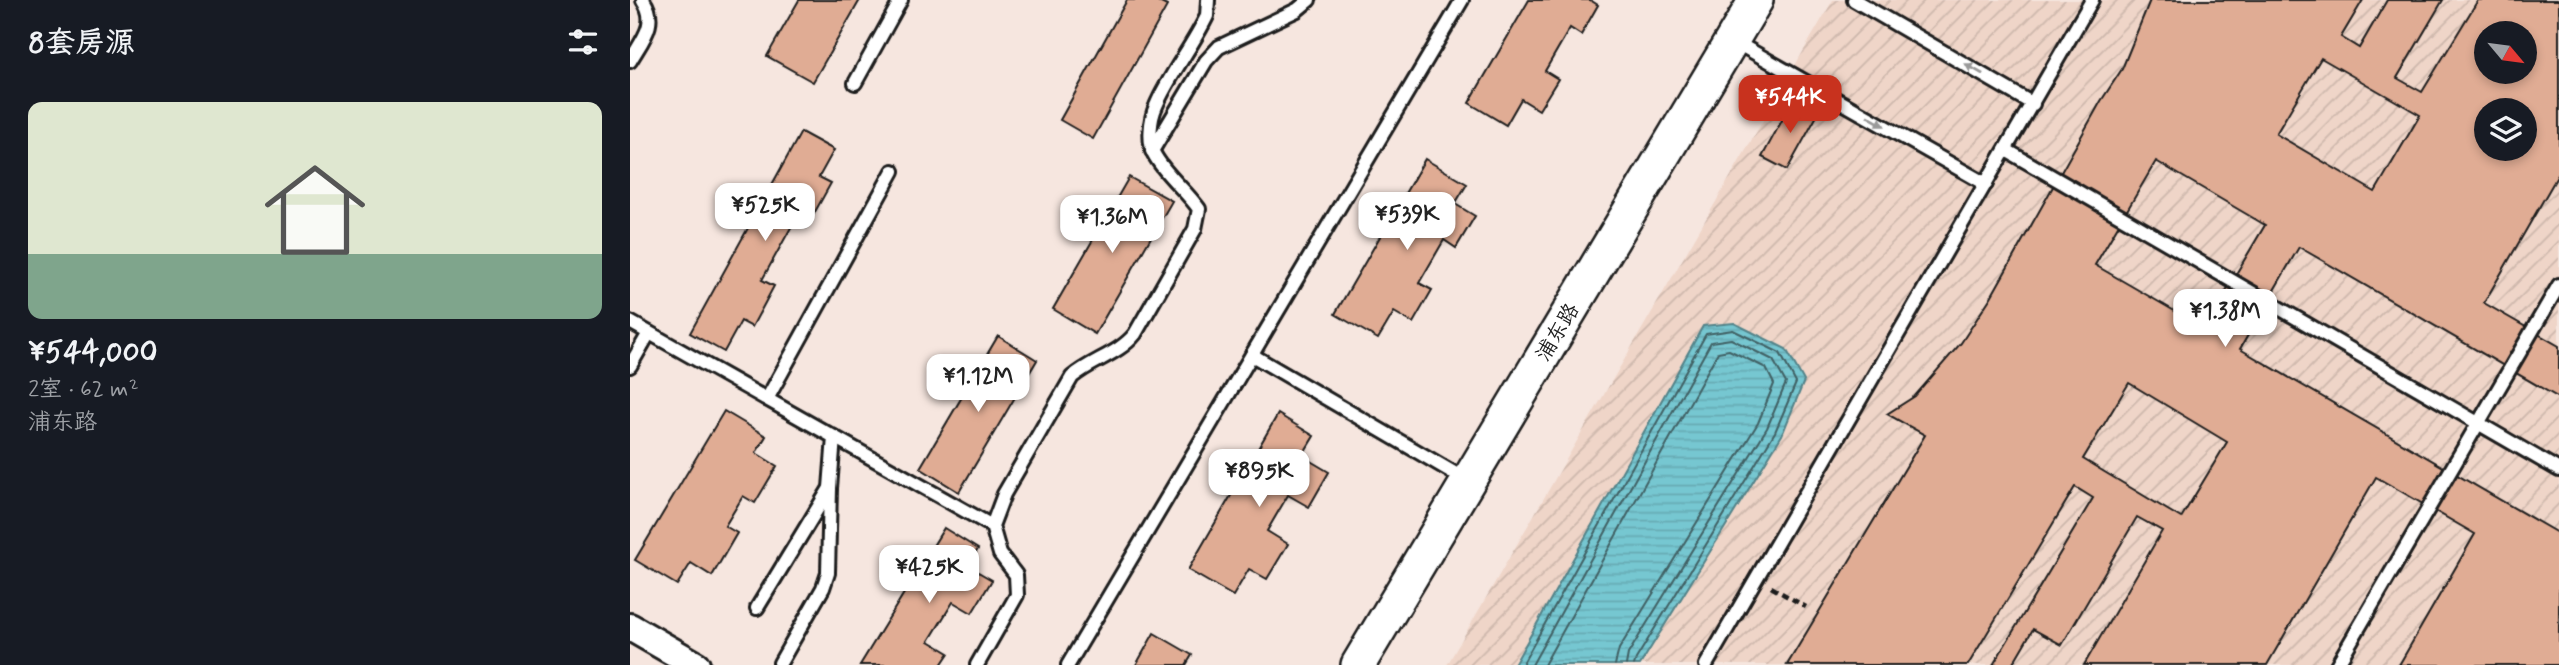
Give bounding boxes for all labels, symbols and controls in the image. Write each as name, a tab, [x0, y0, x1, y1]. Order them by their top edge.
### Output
north arrow	[2474, 21, 2538, 84]
map controls	[2474, 21, 2537, 161]
icon: filters	[564, 23, 602, 61]
text: 8套房源	[28, 24, 135, 63]
one-way arrow	[1964, 63, 1983, 75]
pin: ¥544K	[1741, 76, 1839, 135]
text: ¥544K	[1755, 83, 1825, 113]
button: layers	[2474, 98, 2537, 161]
one-way arrow	[1867, 115, 1886, 128]
icon: home	[252, 147, 378, 273]
pin: ¥525K	[716, 184, 814, 243]
text: ¥525K	[731, 191, 799, 221]
pin: ¥539K	[1358, 192, 1456, 252]
pin: ¥1.36M	[1055, 196, 1169, 255]
text: ¥539K	[1374, 200, 1440, 230]
text: ¥1.36M	[1076, 203, 1148, 233]
pin: ¥1.38M	[2168, 290, 2282, 349]
text: ¥1.38M	[2189, 297, 2261, 327]
street label: 浦东路	[1530, 298, 1586, 367]
text: ¥544,000	[28, 333, 158, 372]
pin: ¥1.12M	[921, 354, 1035, 414]
text: ¥1.12M	[943, 362, 1013, 392]
text: 2室 · 62 m²	[28, 375, 139, 405]
text: 浦东路	[28, 408, 97, 438]
pin: ¥895K	[1210, 449, 1308, 509]
text: ¥895K	[1225, 457, 1293, 487]
pin: ¥425K	[880, 546, 978, 605]
text: ¥425K	[895, 553, 963, 583]

